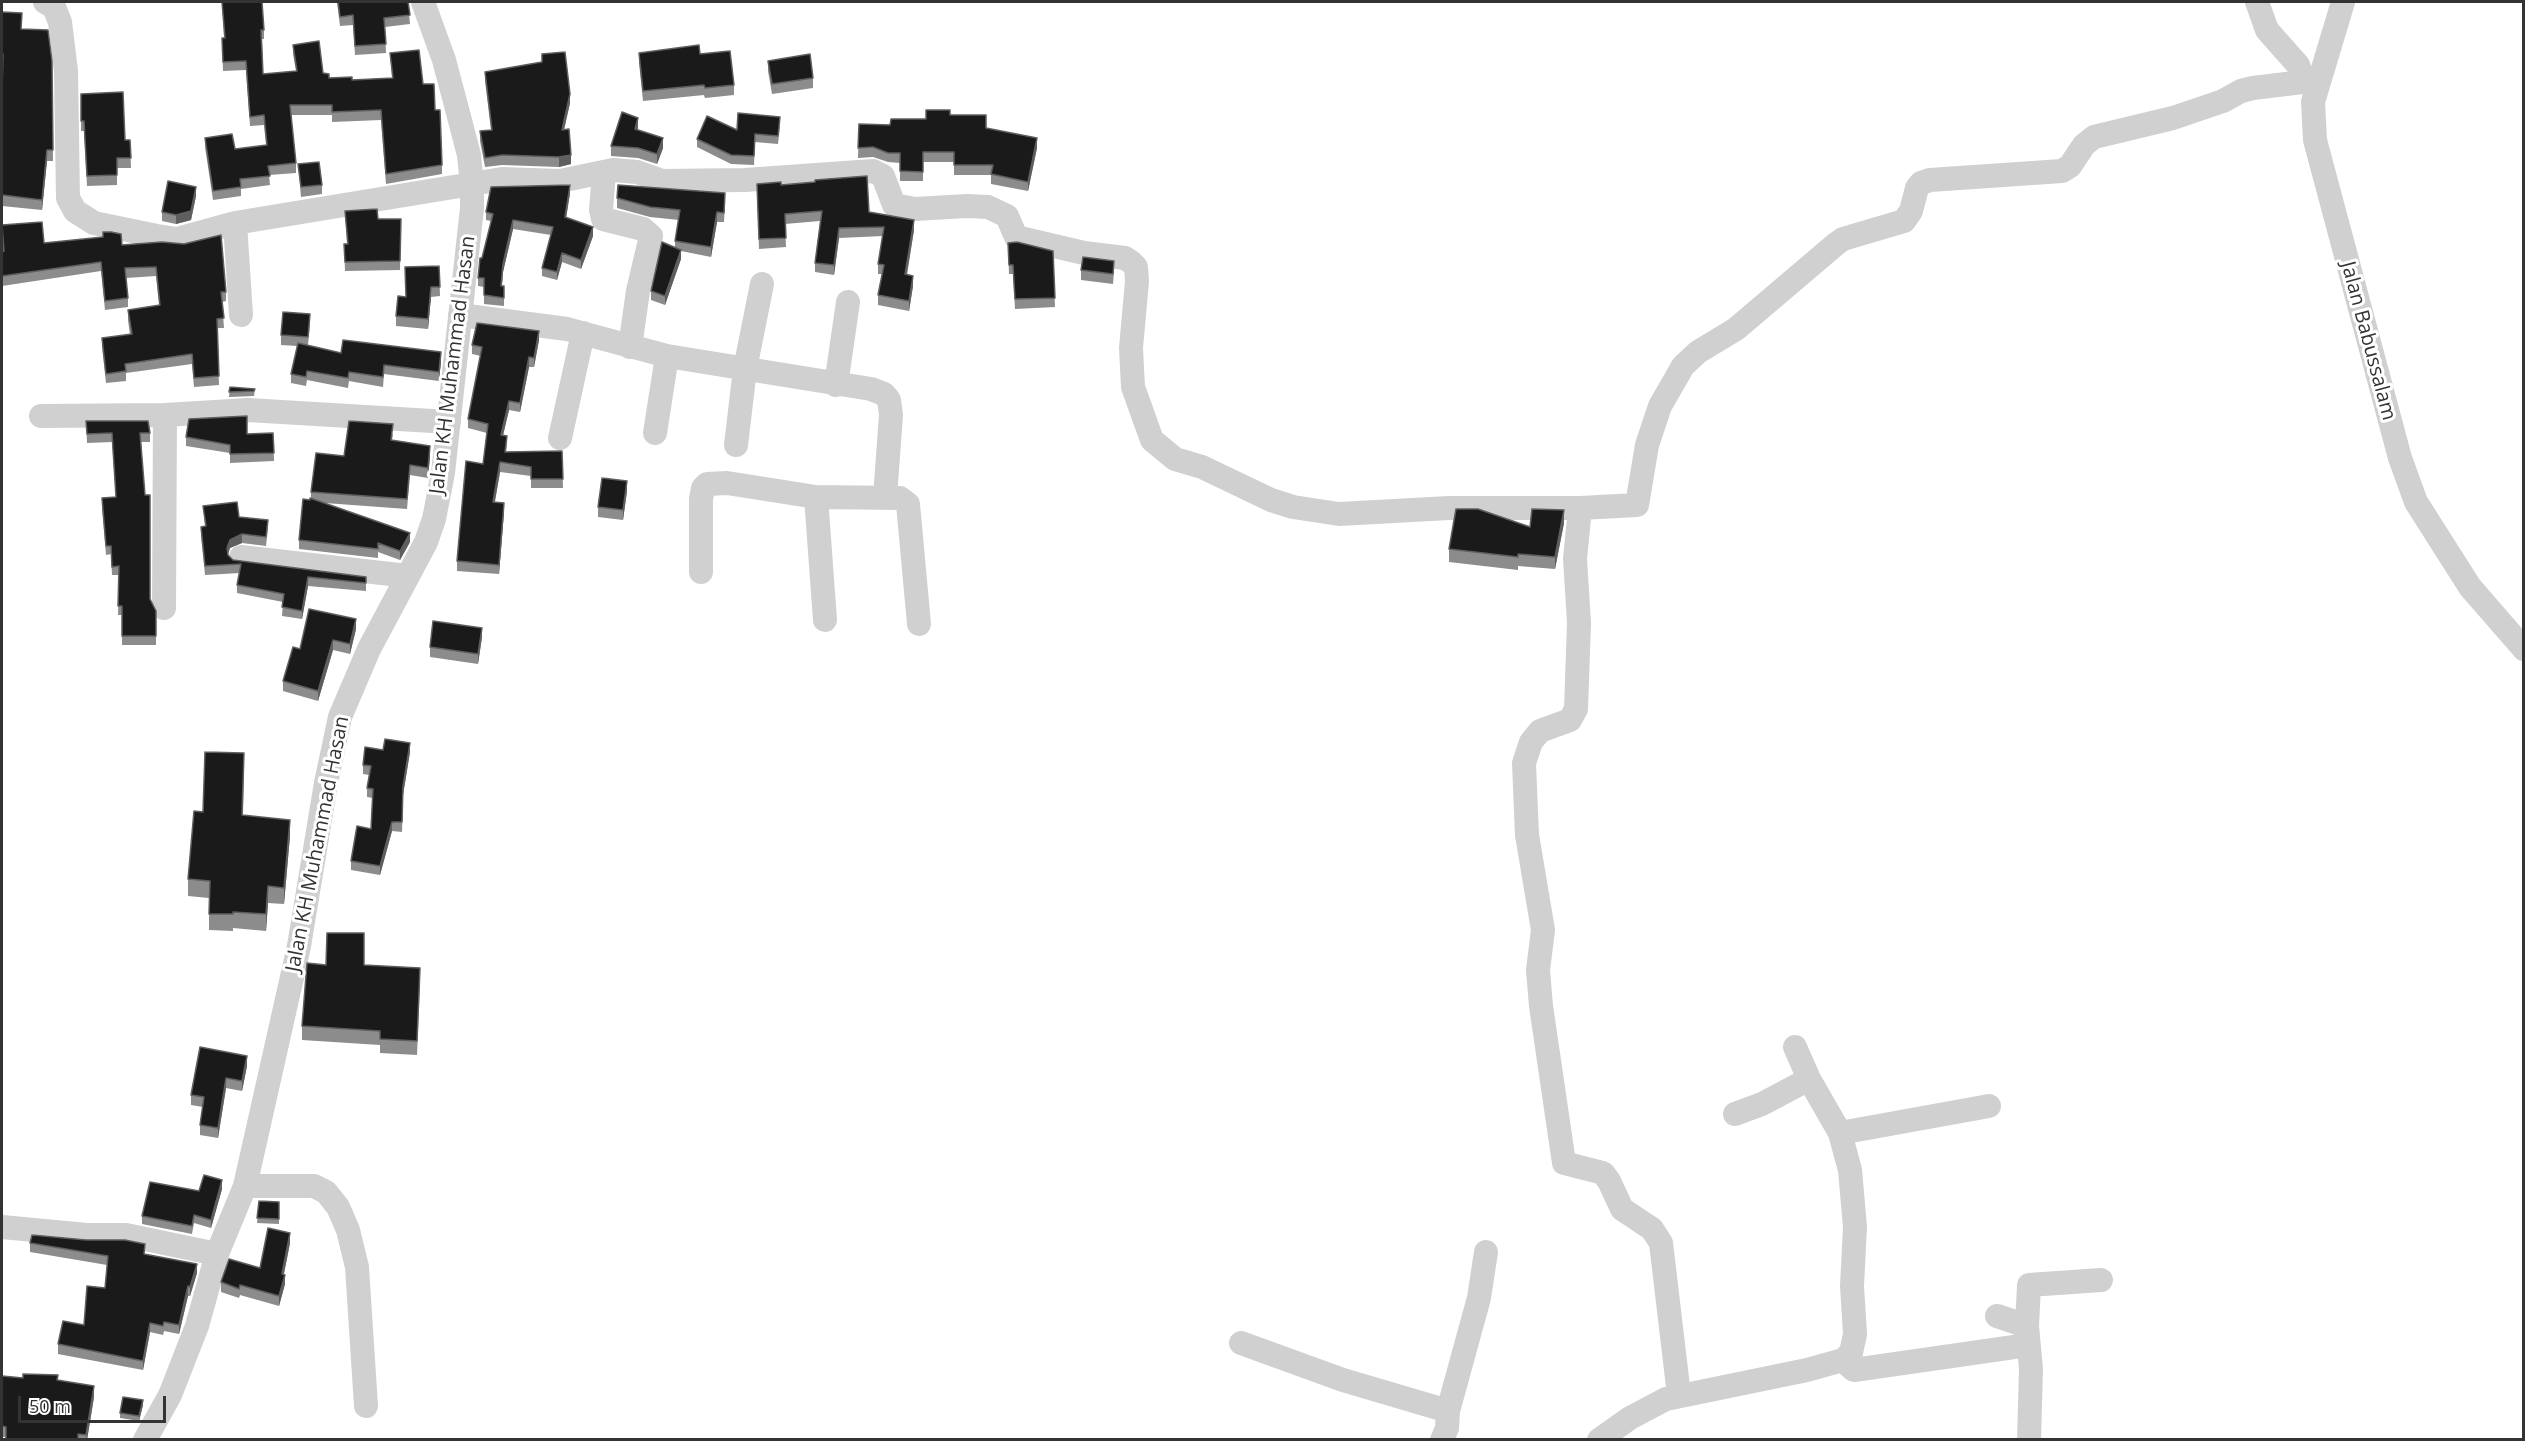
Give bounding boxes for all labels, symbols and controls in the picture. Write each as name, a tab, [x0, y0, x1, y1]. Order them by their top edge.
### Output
street label: Jalan KH Muhammad Hasan	[425, 234, 481, 496]
street label: Jalan Babussalam	[2335, 259, 2401, 423]
street label: Jalan KH Muhammad Hasan	[281, 714, 355, 974]
scale bar	[21, 1384, 170, 1422]
text: 50 m	[29, 1394, 71, 1418]

